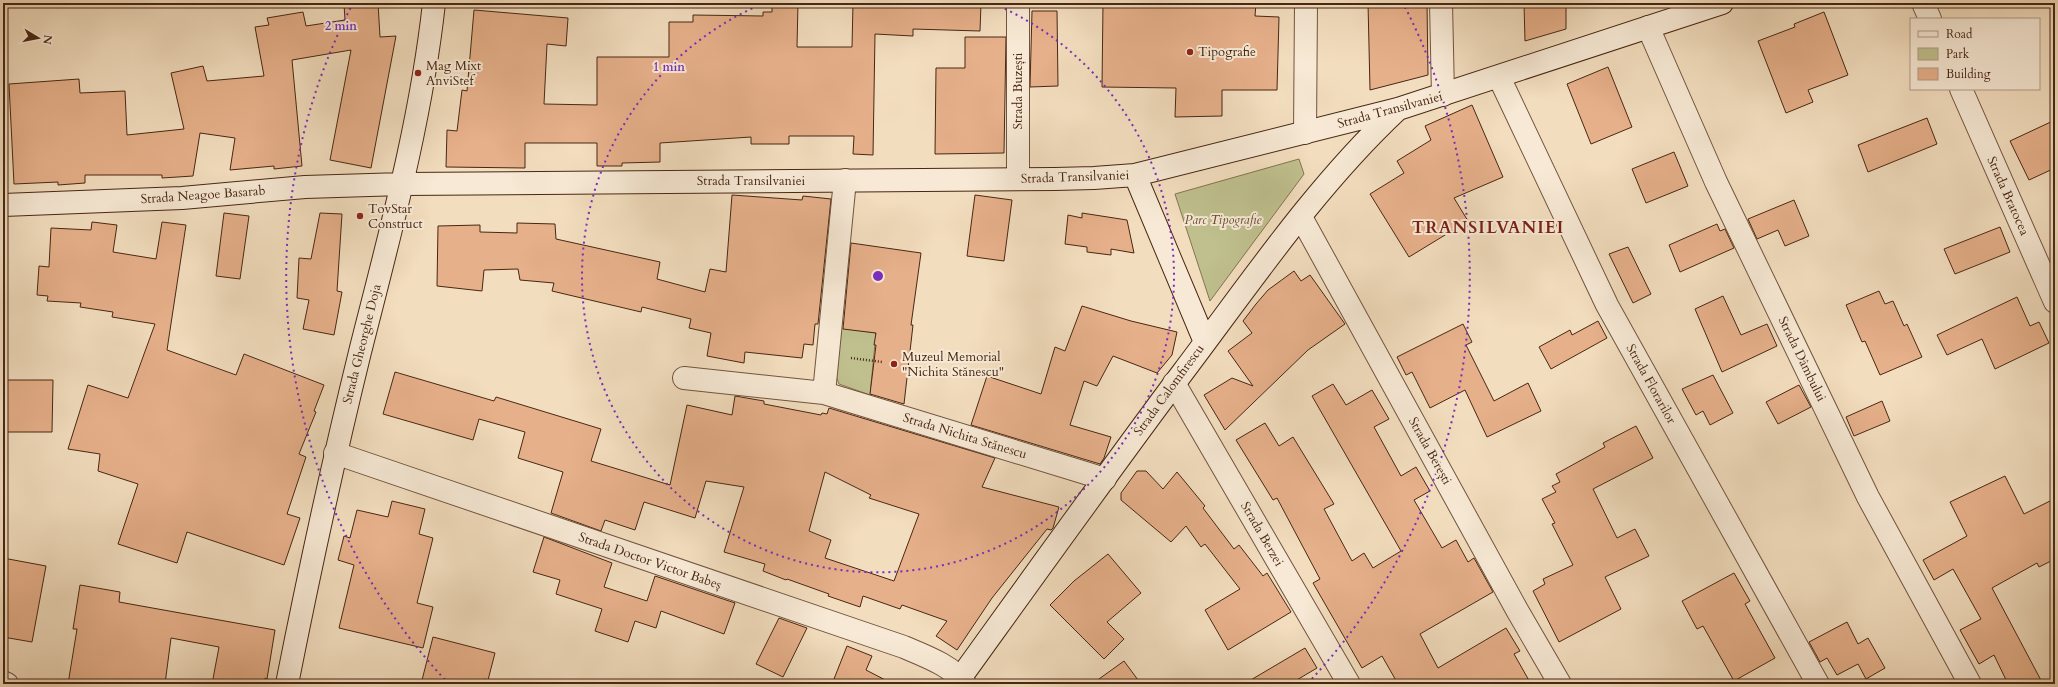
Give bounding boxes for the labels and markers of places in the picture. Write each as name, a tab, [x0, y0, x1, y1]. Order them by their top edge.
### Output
place label: Tipografie	[1198, 43, 1256, 61]
marker: Tipografie	[1185, 47, 1195, 57]
place label: Mag Mixt AnviStef	[426, 57, 481, 90]
marker: Mag Mixt AnviStef	[413, 68, 423, 78]
place label: TovStar Construct	[368, 200, 423, 233]
marker: TovStar Construct	[355, 211, 365, 221]
centre of rings	[871, 269, 885, 283]
place label: Muzeul Memorial "Nichita Stănescu"	[902, 348, 1004, 381]
marker: Muzeul Memorial "Nichita Stănescu"	[889, 359, 899, 369]

